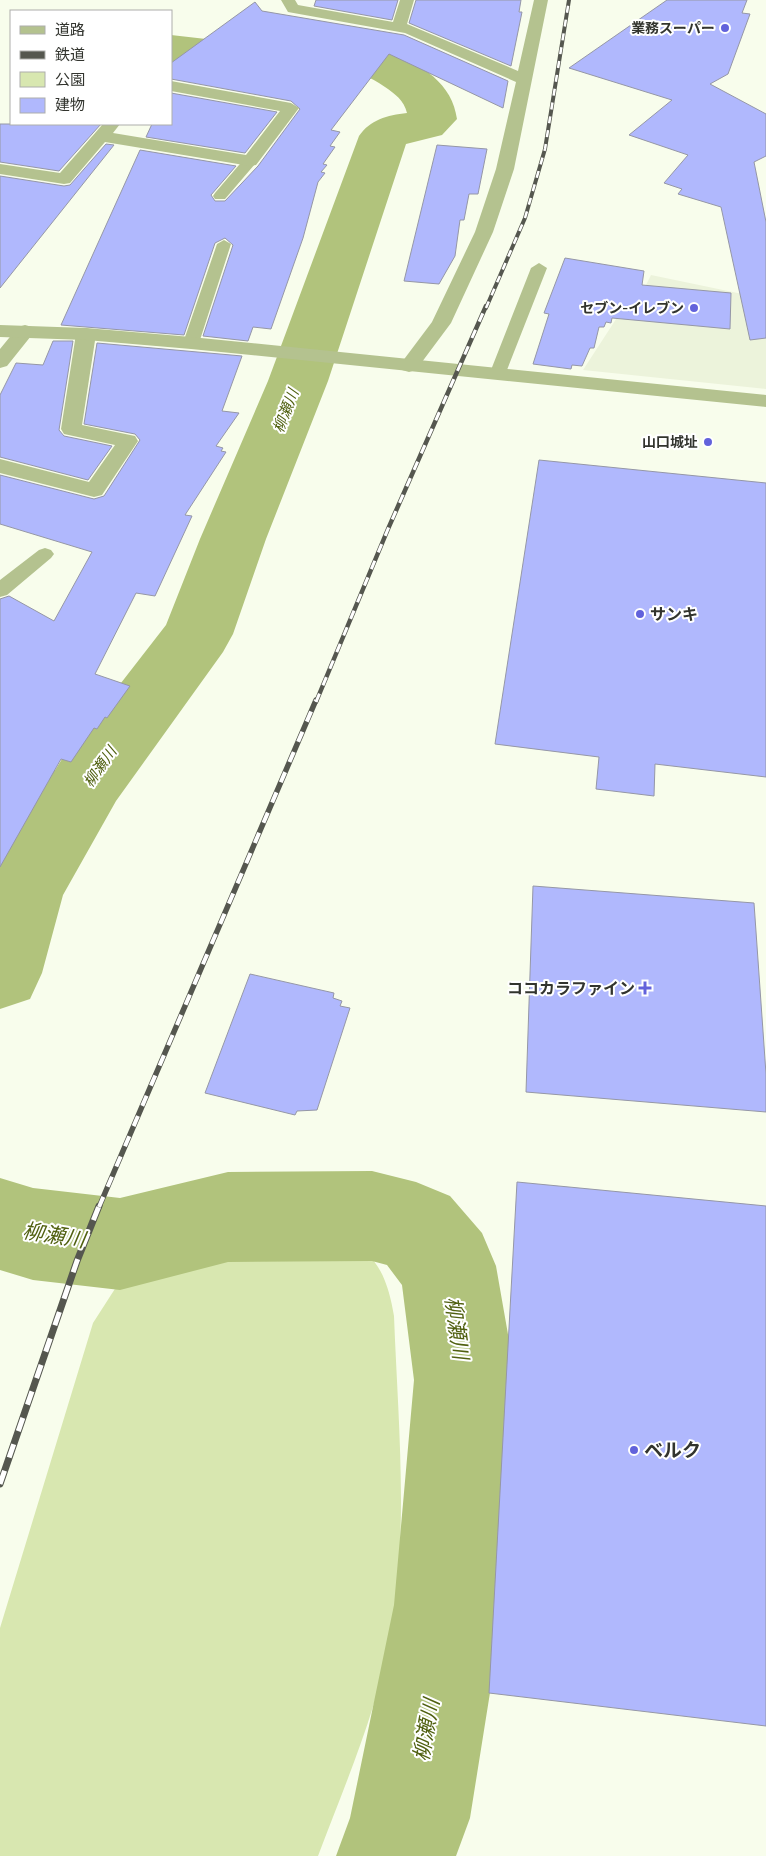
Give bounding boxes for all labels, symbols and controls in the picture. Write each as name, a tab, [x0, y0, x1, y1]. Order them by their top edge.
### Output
legend	[10, 10, 172, 125]
place label: 業務スーパー	[631, 19, 715, 37]
text: 道路	[55, 21, 85, 39]
marker: 業務スーパー	[719, 22, 731, 34]
text: 鉄道	[55, 46, 85, 64]
text: 公園	[55, 71, 85, 89]
text: 建物	[55, 96, 85, 114]
place label: セブン-イレブン	[580, 299, 684, 317]
marker: セブン-イレブン	[688, 302, 700, 314]
water label: 柳瀬川	[270, 385, 303, 435]
place label: 山口城址	[642, 433, 698, 451]
marker: 山口城址	[702, 436, 714, 448]
place label: サンキ	[650, 605, 698, 624]
marker: サンキ	[634, 608, 646, 620]
water label: 柳瀬川	[80, 742, 121, 791]
place label: ココカラファイン	[507, 979, 635, 998]
marker: ココカラファイン	[639, 982, 651, 994]
water label: 柳瀬川	[21, 1218, 89, 1253]
water label: 柳瀬川	[440, 1295, 474, 1363]
place label: ベルク	[644, 1439, 701, 1462]
marker: ベルク	[628, 1444, 640, 1456]
water label: 柳瀬川	[408, 1695, 444, 1763]

